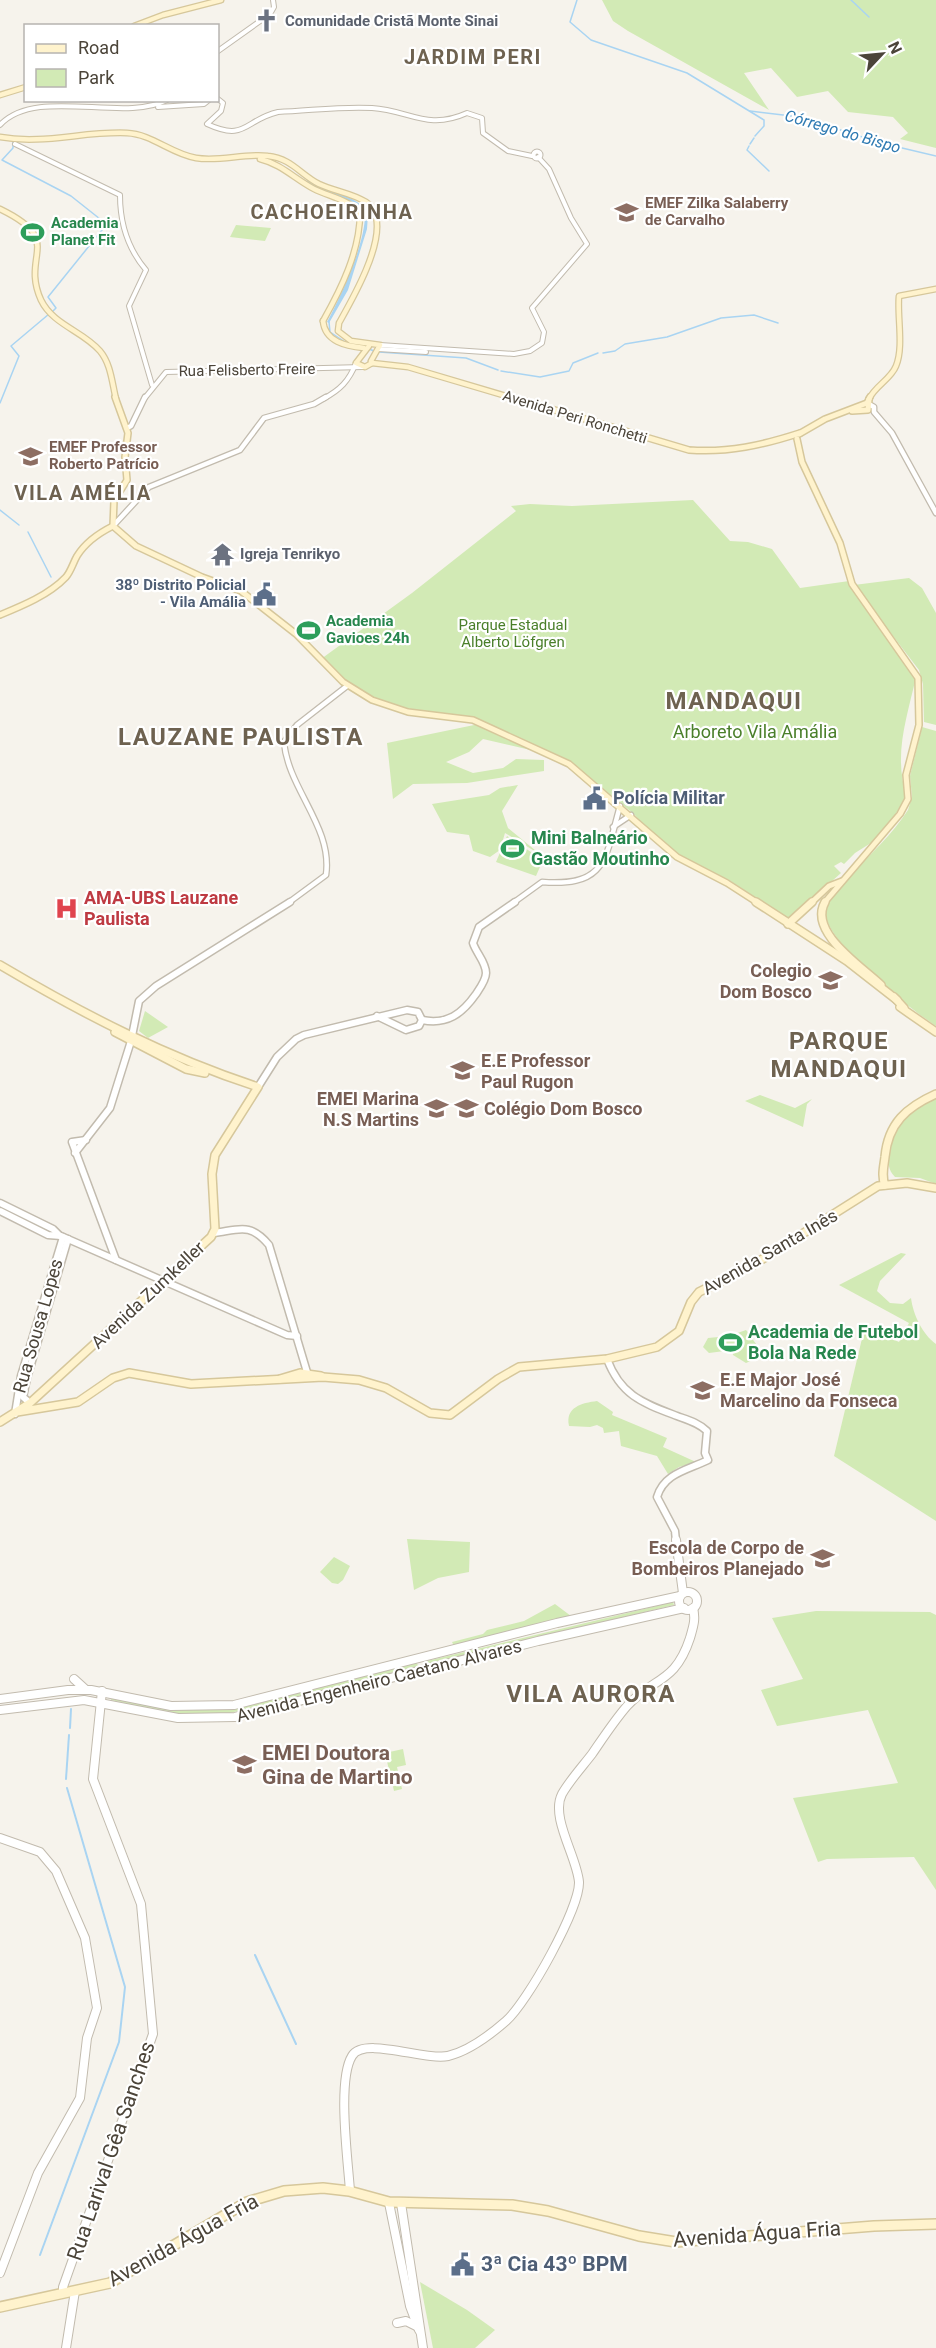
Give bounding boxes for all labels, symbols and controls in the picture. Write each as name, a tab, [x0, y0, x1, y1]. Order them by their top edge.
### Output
church icon: Comunidade Cristã Monte Sinai	[254, 8, 280, 34]
place label: Comunidade Cristã Monte Sinai	[285, 12, 498, 30]
legend	[24, 24, 219, 102]
north arrow	[852, 24, 912, 84]
text: Road	[78, 37, 119, 58]
text: N	[884, 38, 906, 57]
district label: JARDIM PERI	[404, 45, 542, 69]
text: Park	[78, 67, 115, 88]
water label: Córrego do Bispo	[783, 106, 903, 157]
place label: EMEF Zilka Salaberry de Carvalho	[645, 194, 789, 229]
school or university icon: EMEF Zilka Salaberry de Carvalho	[614, 199, 640, 225]
district label: CACHOEIRINHA	[251, 200, 413, 224]
place label: Academia Planet Fit	[51, 214, 118, 249]
sports icon: Academia Planet Fit	[20, 219, 46, 245]
street label: Rua Felisberto Freire	[178, 360, 316, 380]
street label: Avenida Peri Ronchetti	[501, 386, 649, 448]
place label: EMEF Professor Roberto Patrício	[49, 438, 159, 473]
school or university icon: EMEF Professor Roberto Patrício	[18, 443, 44, 469]
district label: VILA AMÉLIA	[14, 481, 152, 505]
temple icon: Igreja Tenrikyo	[209, 541, 235, 567]
place label: Igreja Tenrikyo	[240, 545, 340, 563]
place label: 38º Distrito Policial - Vila Amália	[115, 576, 246, 611]
public building icon: 38º Distrito Policial - Vila Amália	[251, 581, 277, 607]
place label: Academia Gavioes 24h	[326, 612, 409, 647]
park label: Parque Estadual Alberto Löfgren	[459, 616, 567, 651]
sports icon: Academia Gavioes 24h	[295, 617, 321, 643]
district label: MANDAQUI	[666, 687, 802, 715]
park label: Arboreto Vila Amália	[673, 721, 837, 742]
district label: LAUZANE PAULISTA	[118, 723, 364, 751]
public building icon: Polícia Militar	[582, 785, 608, 811]
place label: Polícia Militar	[613, 787, 725, 808]
place label: Mini Balneário Gastão Moutinho	[531, 827, 670, 869]
sports icon: Mini Balneário Gastão Moutinho	[500, 835, 526, 861]
place label: AMA-UBS Lauzane Paulista	[84, 887, 238, 929]
hospital icon: AMA-UBS Lauzane Paulista	[53, 895, 79, 921]
place label: Colegio Dom Bosco	[720, 960, 812, 1002]
school or university icon: Colegio Dom Bosco	[817, 968, 843, 994]
district label: PARQUE MANDAQUI	[771, 1027, 907, 1083]
place label: E.E Professor Paul Rugon	[481, 1050, 591, 1092]
school or university icon: E.E Professor Paul Rugon	[450, 1058, 476, 1084]
place label: EMEI Marina N.S Martins	[317, 1088, 419, 1130]
school or university icon: EMEI Marina N.S Martins	[424, 1096, 450, 1122]
school or university icon: Colégio Dom Bosco	[453, 1096, 479, 1122]
place label: Colégio Dom Bosco	[484, 1098, 642, 1119]
street label: Avenida Santa Inês	[698, 1204, 841, 1299]
street label: Avenida Zumkeller	[87, 1237, 209, 1353]
street label: Rua Sousa Lopes	[8, 1256, 67, 1395]
place label: Academia de Futebol Bola Na Rede	[748, 1321, 918, 1363]
sports icon: Academia de Futebol Bola Na Rede	[717, 1329, 743, 1355]
place label: E.E Major José Marcelino da Fonseca	[720, 1369, 898, 1411]
school or university icon: E.E Major José Marcelino da Fonseca	[689, 1377, 715, 1403]
place label: Escola de Corpo de Bombeiros Planejado	[632, 1537, 804, 1579]
school or university icon: Escola de Corpo de Bombeiros Planejado	[809, 1545, 835, 1571]
street label: Avenida Engenheiro Caetano Alvares	[234, 1635, 524, 1726]
district label: VILA AURORA	[506, 1680, 676, 1708]
place label: EMEI Doutora Gina de Martino	[262, 1741, 413, 1789]
school or university icon: EMEI Doutora Gina de Martino	[231, 1752, 257, 1778]
street label: Rua Larival Gêa Sanches	[62, 2038, 160, 2264]
street label: Avenida Água Fria	[104, 2189, 262, 2291]
street label: Avenida Água Fria	[672, 2216, 842, 2252]
public building icon: 3ª Cia 43º BPM	[450, 2251, 476, 2277]
place label: 3ª Cia 43º BPM	[481, 2252, 628, 2276]

